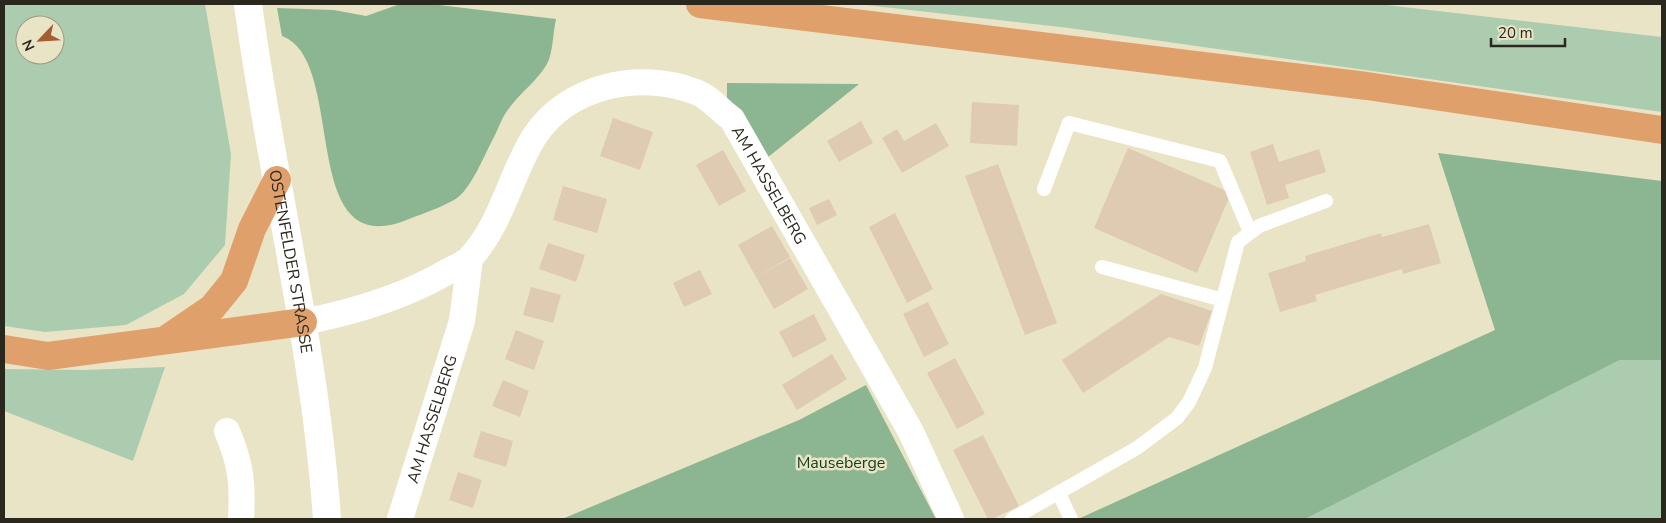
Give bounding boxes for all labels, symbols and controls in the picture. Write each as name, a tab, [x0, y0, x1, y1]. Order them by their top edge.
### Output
north arrow	[15, 15, 65, 65]
scale bar	[1491, 15, 1565, 47]
text: 20 m	[1498, 23, 1533, 43]
text: N	[18, 37, 39, 54]
street label: AM HASSELBERG	[726, 122, 811, 249]
street label: OSTENFELDER STRASSE	[263, 168, 317, 355]
street label: AM HASSELBERG	[402, 352, 463, 486]
park label: Mauseberge	[797, 452, 885, 474]

